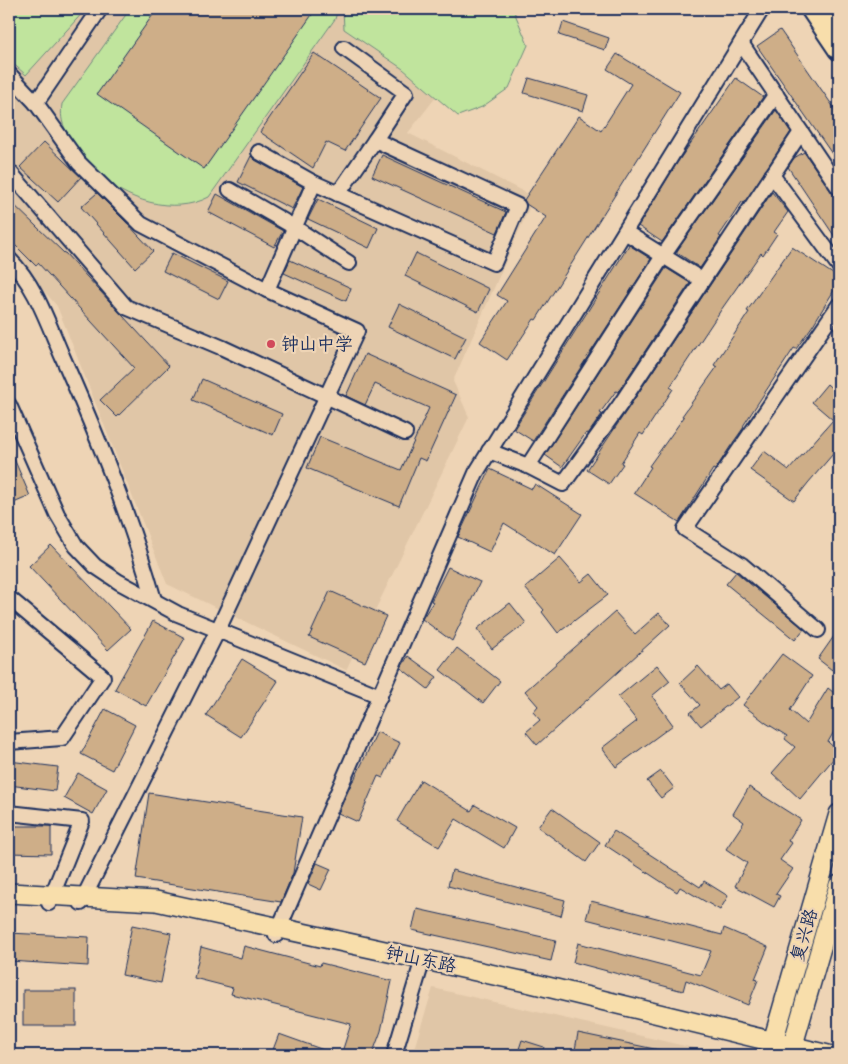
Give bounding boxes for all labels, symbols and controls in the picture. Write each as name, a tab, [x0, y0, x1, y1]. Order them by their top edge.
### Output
place label: 钟山中学	[281, 333, 353, 355]
marker: 钟山中学	[265, 338, 277, 350]
street label: 复兴路	[786, 906, 822, 964]
street label: 钟山东路	[383, 941, 459, 977]

